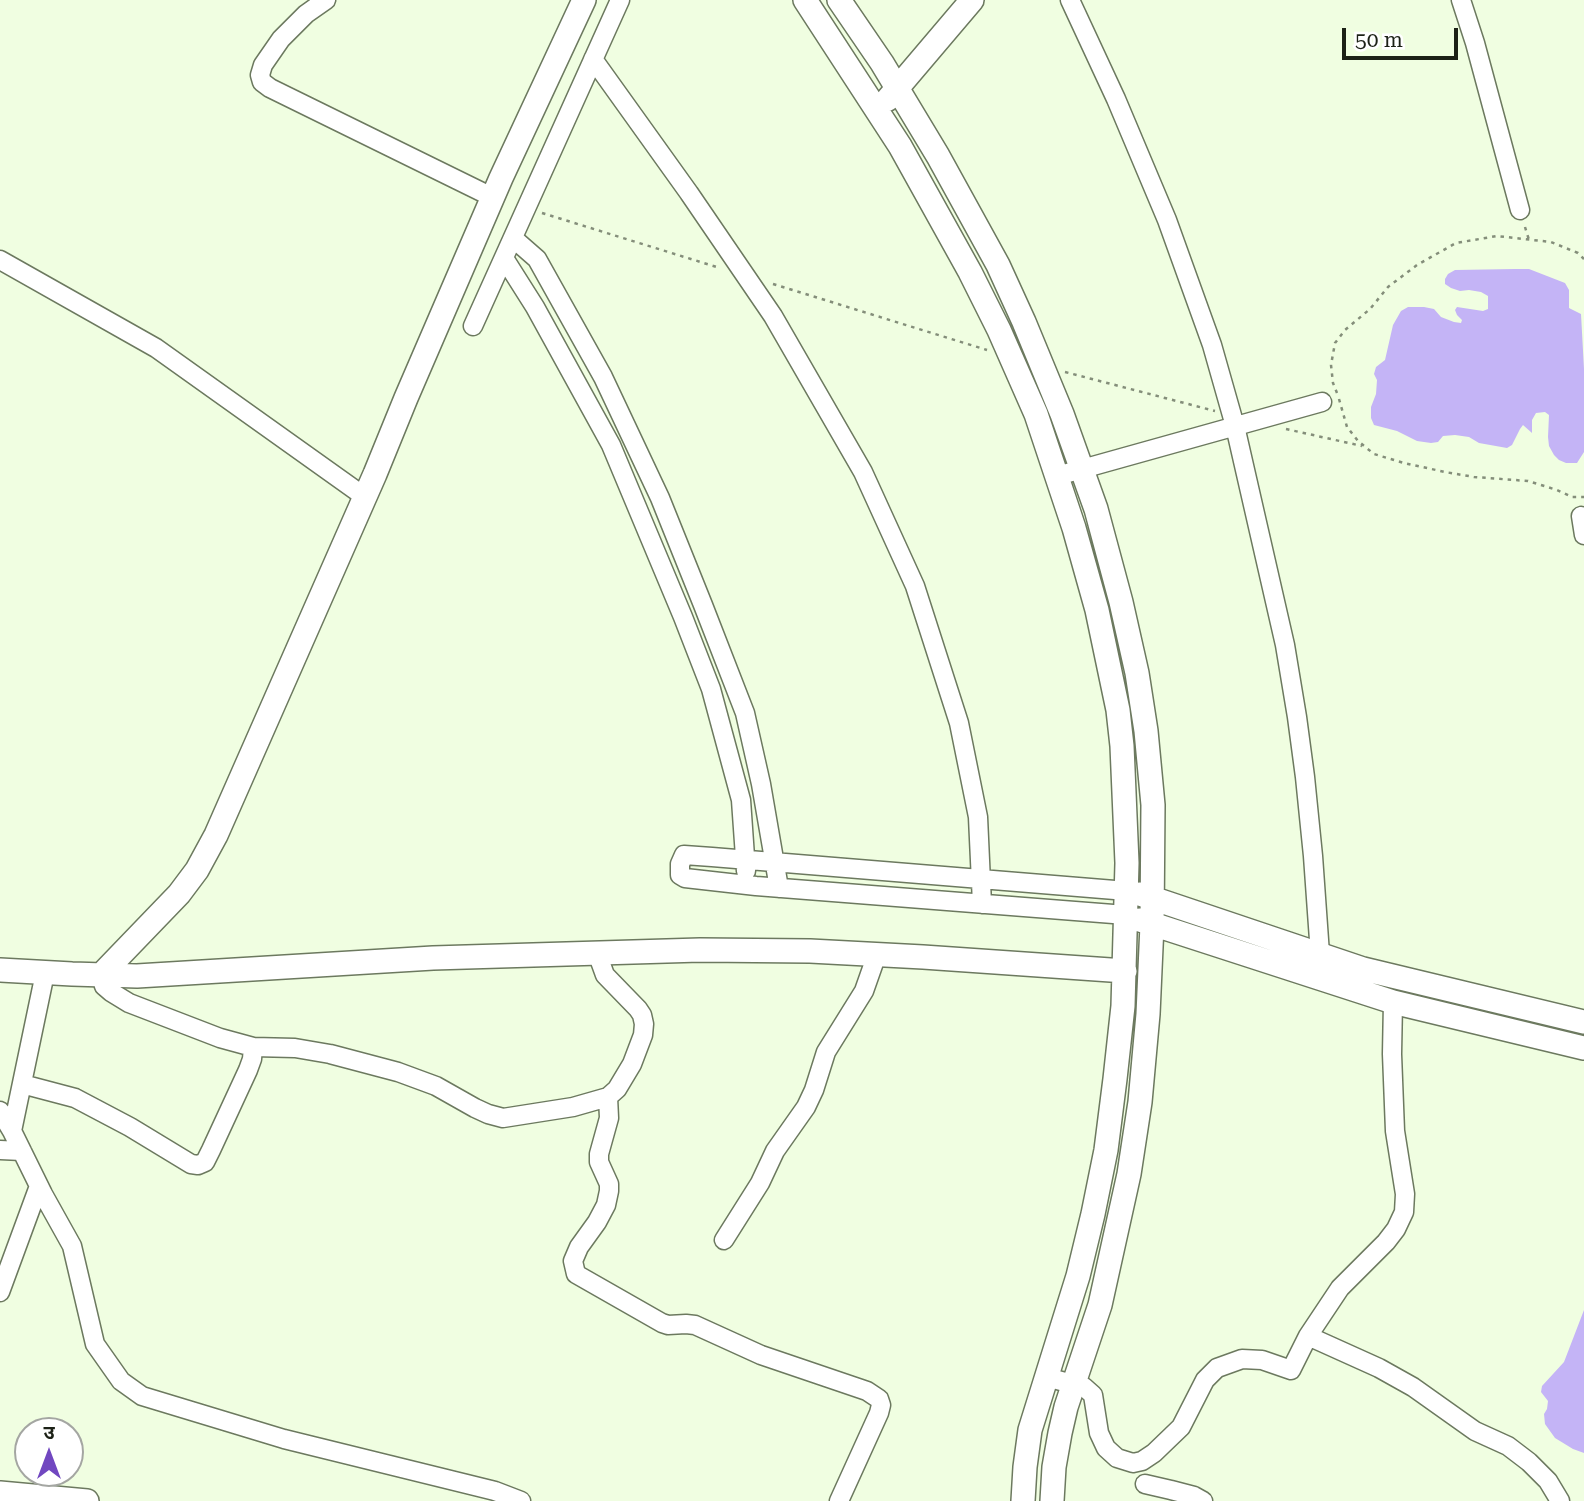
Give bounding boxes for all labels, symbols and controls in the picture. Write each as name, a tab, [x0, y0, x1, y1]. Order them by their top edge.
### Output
scale bar	[1346, 14, 1462, 58]
text: 50 m	[1355, 28, 1403, 52]
north arrow	[14, 1417, 84, 1487]
text: उ	[43, 1421, 55, 1444]

